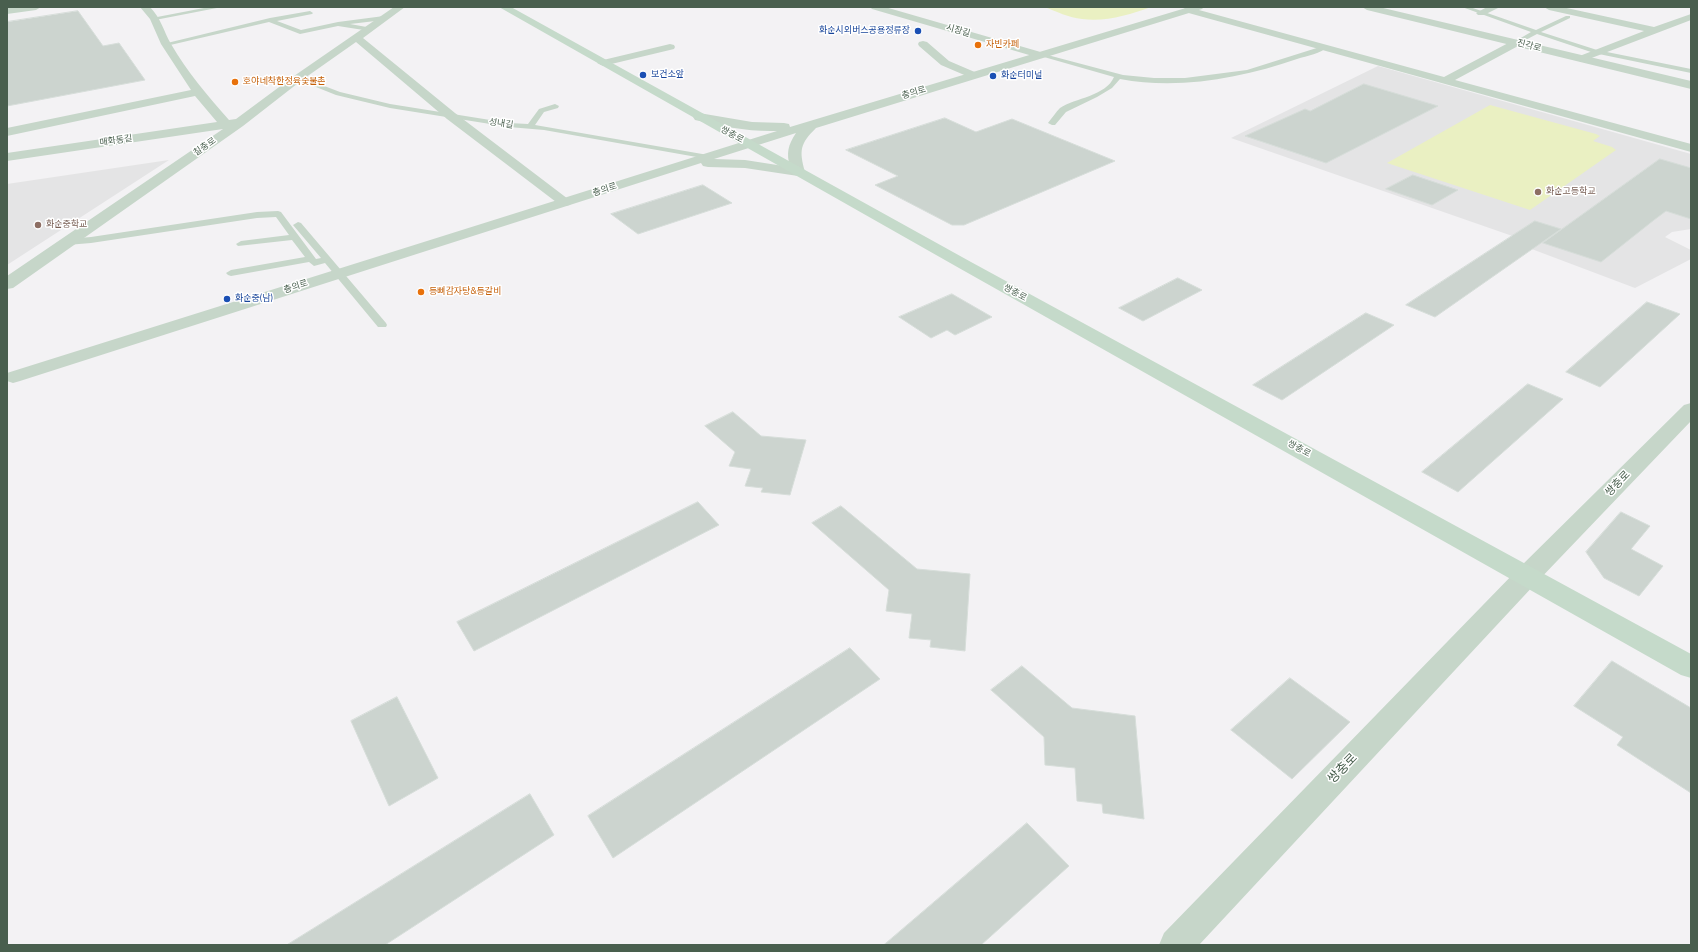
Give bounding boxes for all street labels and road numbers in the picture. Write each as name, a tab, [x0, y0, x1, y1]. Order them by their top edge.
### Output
street label: 시장길	[945, 22, 971, 40]
street label: 진각로	[1516, 38, 1542, 54]
street label: 충의로	[901, 84, 927, 102]
street label: 성내길	[488, 117, 514, 131]
street label: 쌍충로	[719, 124, 745, 146]
street label: 매화동길	[99, 133, 133, 149]
street label: 칠충로	[192, 135, 218, 159]
street label: 충의로	[592, 181, 618, 199]
street label: 충의로	[283, 278, 309, 296]
street label: 쌍충로	[1002, 282, 1028, 304]
street label: 쌍충로	[1286, 438, 1312, 460]
street label: 쌍충로	[1603, 468, 1633, 500]
street label: 쌍충로	[1325, 751, 1361, 787]

